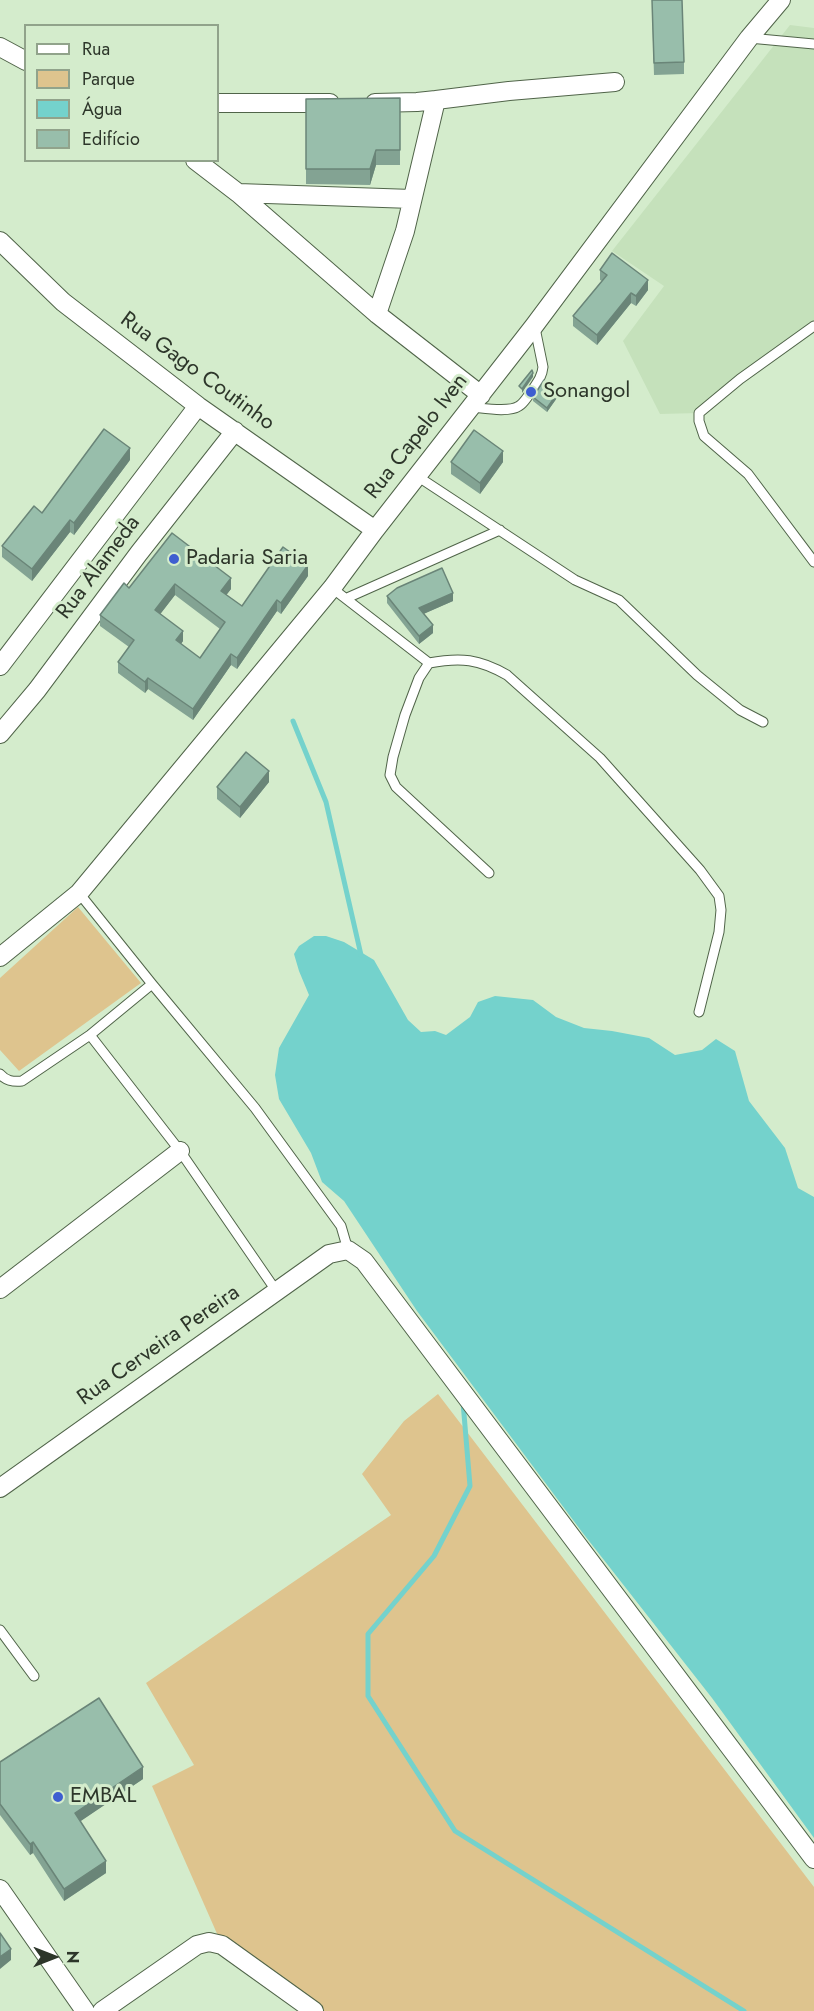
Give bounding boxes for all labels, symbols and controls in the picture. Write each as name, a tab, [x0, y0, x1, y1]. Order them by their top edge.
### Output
legend	[24, 24, 219, 162]
text: Rua	[82, 36, 110, 62]
text: Parque	[82, 66, 135, 92]
text: Água	[82, 96, 122, 122]
text: Edifício	[82, 126, 140, 152]
street label: Rua Gago Coutinho	[115, 307, 279, 437]
street label: Rua Capelo Iven	[360, 369, 474, 505]
place label: Sonangol	[543, 379, 630, 405]
marker: Sonangol	[524, 385, 538, 399]
street label: Rua Alameda	[51, 511, 147, 625]
place label: Padaria Saria	[186, 546, 308, 572]
marker: Padaria Saria	[167, 552, 181, 566]
street label: Rua Cerveira Pereira	[73, 1280, 245, 1412]
place label: EMBAL	[70, 1784, 136, 1810]
marker: EMBAL	[51, 1790, 65, 1804]
north arrow	[24, 1927, 84, 1987]
text: N	[61, 1951, 84, 1963]

